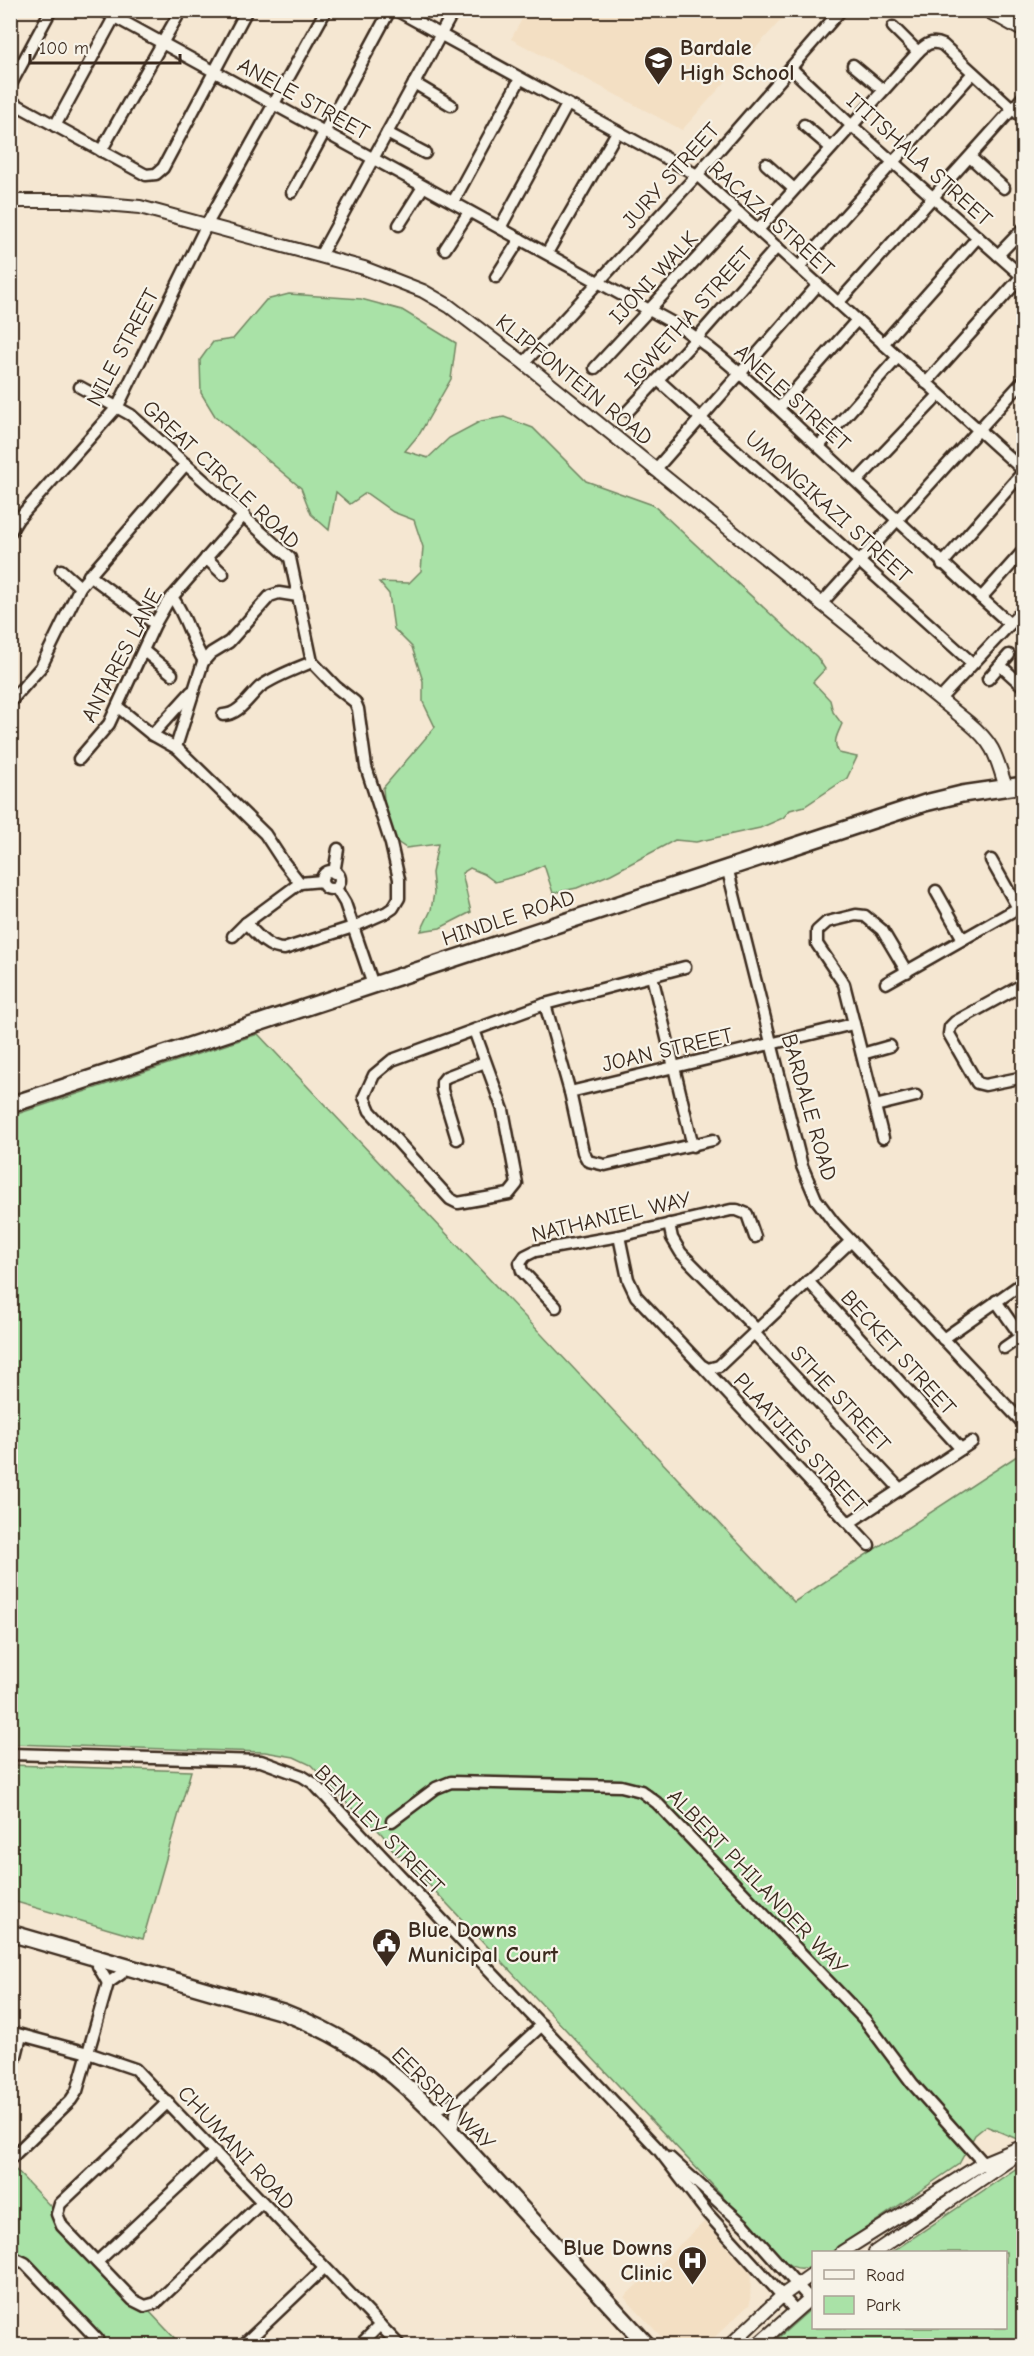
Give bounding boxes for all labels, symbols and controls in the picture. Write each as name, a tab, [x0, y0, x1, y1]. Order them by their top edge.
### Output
scale bar	[30, 27, 180, 65]
place label: Bardale High School	[680, 35, 794, 86]
text: 100 m	[39, 38, 89, 59]
school or university icon: Bardale High School	[643, 44, 675, 86]
street label: ANELE STREET	[233, 52, 375, 146]
street label: ITITSHALA STREET	[841, 88, 998, 232]
street label: JURY STREET	[616, 117, 725, 234]
street label: RACAZA STREET	[703, 156, 840, 282]
street label: IJONI WALK	[604, 226, 703, 329]
street label: IGWETHA STREET	[619, 241, 758, 392]
street label: NILE STREET	[81, 284, 165, 411]
street label: KLIPFONTEIN ROAD	[491, 309, 658, 451]
street label: ANELE STREET	[729, 339, 856, 457]
street label: GREAT CIRCLE ROAD	[137, 395, 306, 555]
street label: UMONGIKAZI STREET	[740, 425, 917, 589]
street label: ANTARES LANE	[76, 584, 168, 726]
street label: HINDLE ROAD	[439, 884, 578, 952]
street label: JOAN STREET	[599, 1022, 736, 1078]
street label: BARDALE ROAD	[776, 1031, 842, 1184]
street label: NATHANIEL WAY	[529, 1186, 694, 1248]
street label: BECKET STREET	[835, 1285, 962, 1421]
street label: STHE STREET	[785, 1340, 896, 1457]
street label: PLAATJIES STREET	[728, 1368, 873, 1520]
street label: BENTLEY STREET	[309, 1760, 450, 1900]
street label: ALBERT PHILANDER WAY	[662, 1784, 853, 1980]
place label: Blue Downs Municipal Court	[408, 1917, 559, 1968]
public building icon: Blue Downs Municipal Court	[371, 1926, 403, 1968]
street label: EERSRIV WAY	[386, 2042, 500, 2156]
street label: CHUMANI ROAD	[172, 2080, 300, 2215]
place label: Blue Downs Clinic	[563, 2235, 673, 2286]
hospital icon: Blue Downs Clinic	[677, 2244, 709, 2286]
legend	[812, 2251, 1007, 2329]
text: Road	[866, 2265, 905, 2286]
text: Park	[866, 2295, 901, 2316]

